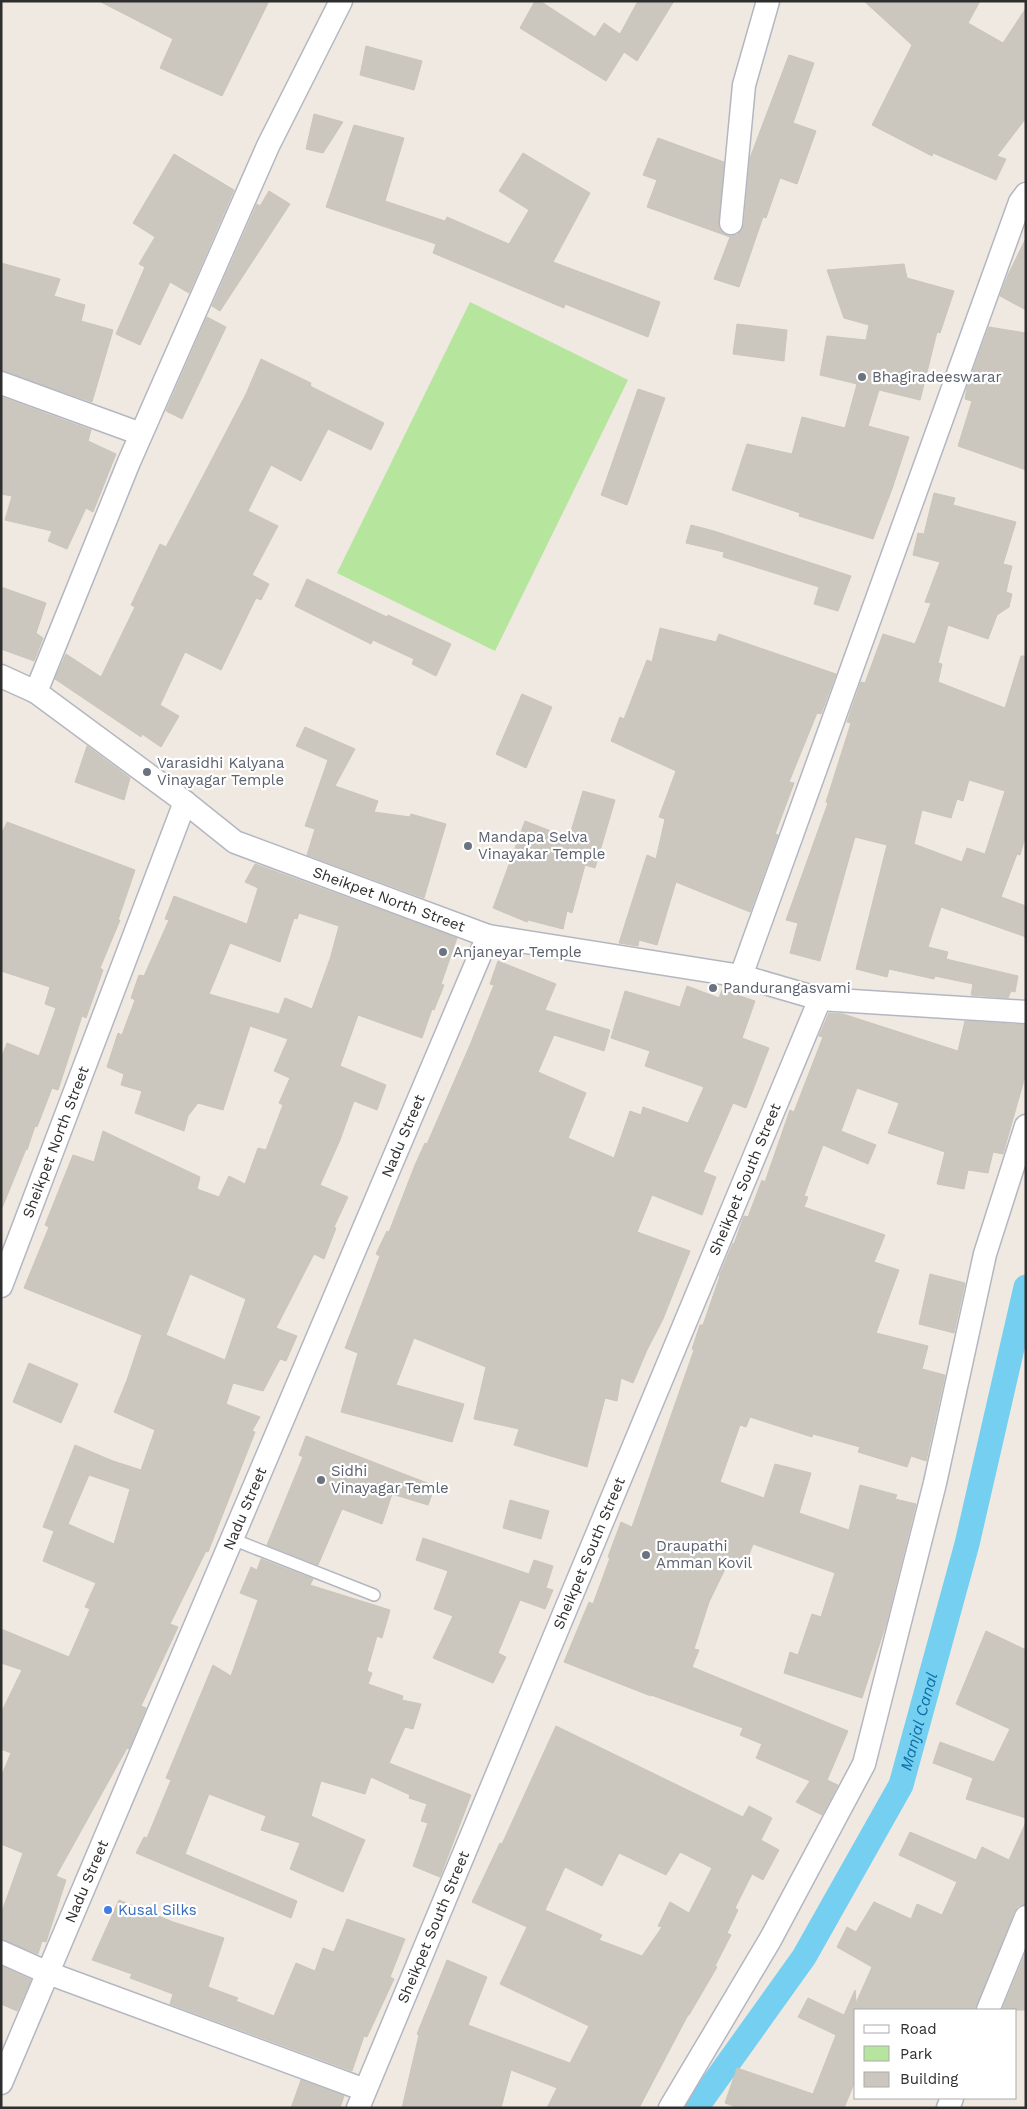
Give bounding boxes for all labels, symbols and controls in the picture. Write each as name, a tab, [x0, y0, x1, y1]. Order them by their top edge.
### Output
place label: Bhagiradeeswarar	[872, 368, 1002, 386]
marker: Bhagiradeeswarar	[856, 371, 868, 383]
place label: Varasidhi Kalyana Vinayagar Temple	[157, 754, 285, 789]
marker: Varasidhi Kalyana Vinayagar Temple	[141, 766, 153, 778]
place label: Mandapa Selva Vinayakar Temple	[478, 828, 605, 863]
marker: Mandapa Selva Vinayakar Temple	[462, 840, 474, 852]
street label: Sheikpet North Street	[310, 863, 468, 936]
place label: Anjaneyar Temple	[453, 943, 582, 961]
marker: Anjaneyar Temple	[437, 946, 449, 958]
place label: Pandurangasvami	[723, 979, 851, 997]
marker: Pandurangasvami	[707, 982, 719, 994]
street label: Sheikpet North Street	[19, 1063, 93, 1220]
street label: Nadu Street	[378, 1091, 429, 1180]
street label: Sheikpet South Street	[705, 1100, 785, 1258]
place label: Sidhi Vinayagar Temle	[331, 1462, 449, 1497]
street label: Nadu Street	[219, 1464, 271, 1553]
marker: Sidhi Vinayagar Temle	[315, 1474, 327, 1486]
street label: Sheikpet South Street	[549, 1474, 629, 1632]
place label: Draupathi Amman Kovil	[656, 1537, 752, 1572]
marker: Draupathi Amman Kovil	[640, 1549, 652, 1561]
water label: Manjal Canal	[896, 1670, 941, 1773]
street label: Nadu Street	[61, 1837, 112, 1926]
street label: Sheikpet South Street	[394, 1848, 473, 2006]
place label: Kusal Silks	[118, 1901, 197, 1919]
marker: Kusal Silks	[102, 1904, 114, 1916]
legend	[854, 2009, 1017, 2099]
text: Road	[900, 2020, 937, 2038]
text: Park	[900, 2045, 933, 2063]
text: Building	[900, 2070, 958, 2088]

